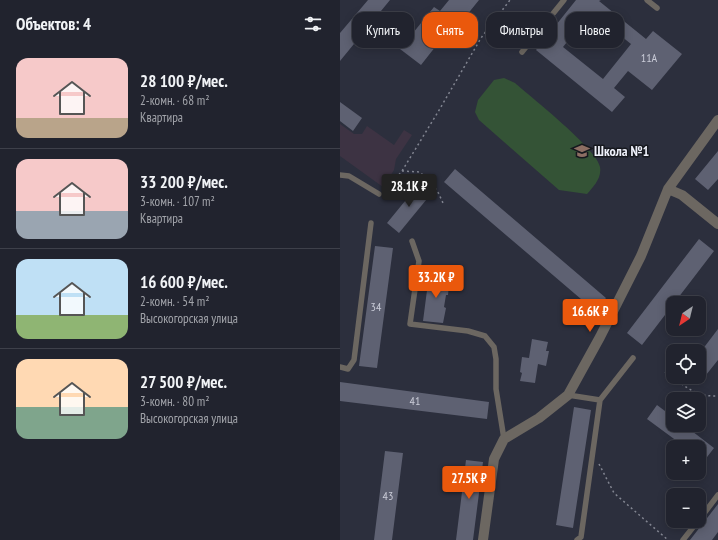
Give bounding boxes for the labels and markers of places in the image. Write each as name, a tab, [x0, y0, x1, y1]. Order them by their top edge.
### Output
school or university icon: Школа №1	[573, 142, 591, 160]
place label: Школа №1	[594, 142, 649, 160]
pin: 28.1K ₽	[372, 174, 446, 208]
pin: 33.2K ₽	[399, 265, 473, 299]
pin: 16.6K ₽	[553, 299, 627, 333]
pin: 27.5K ₽	[432, 466, 506, 500]

